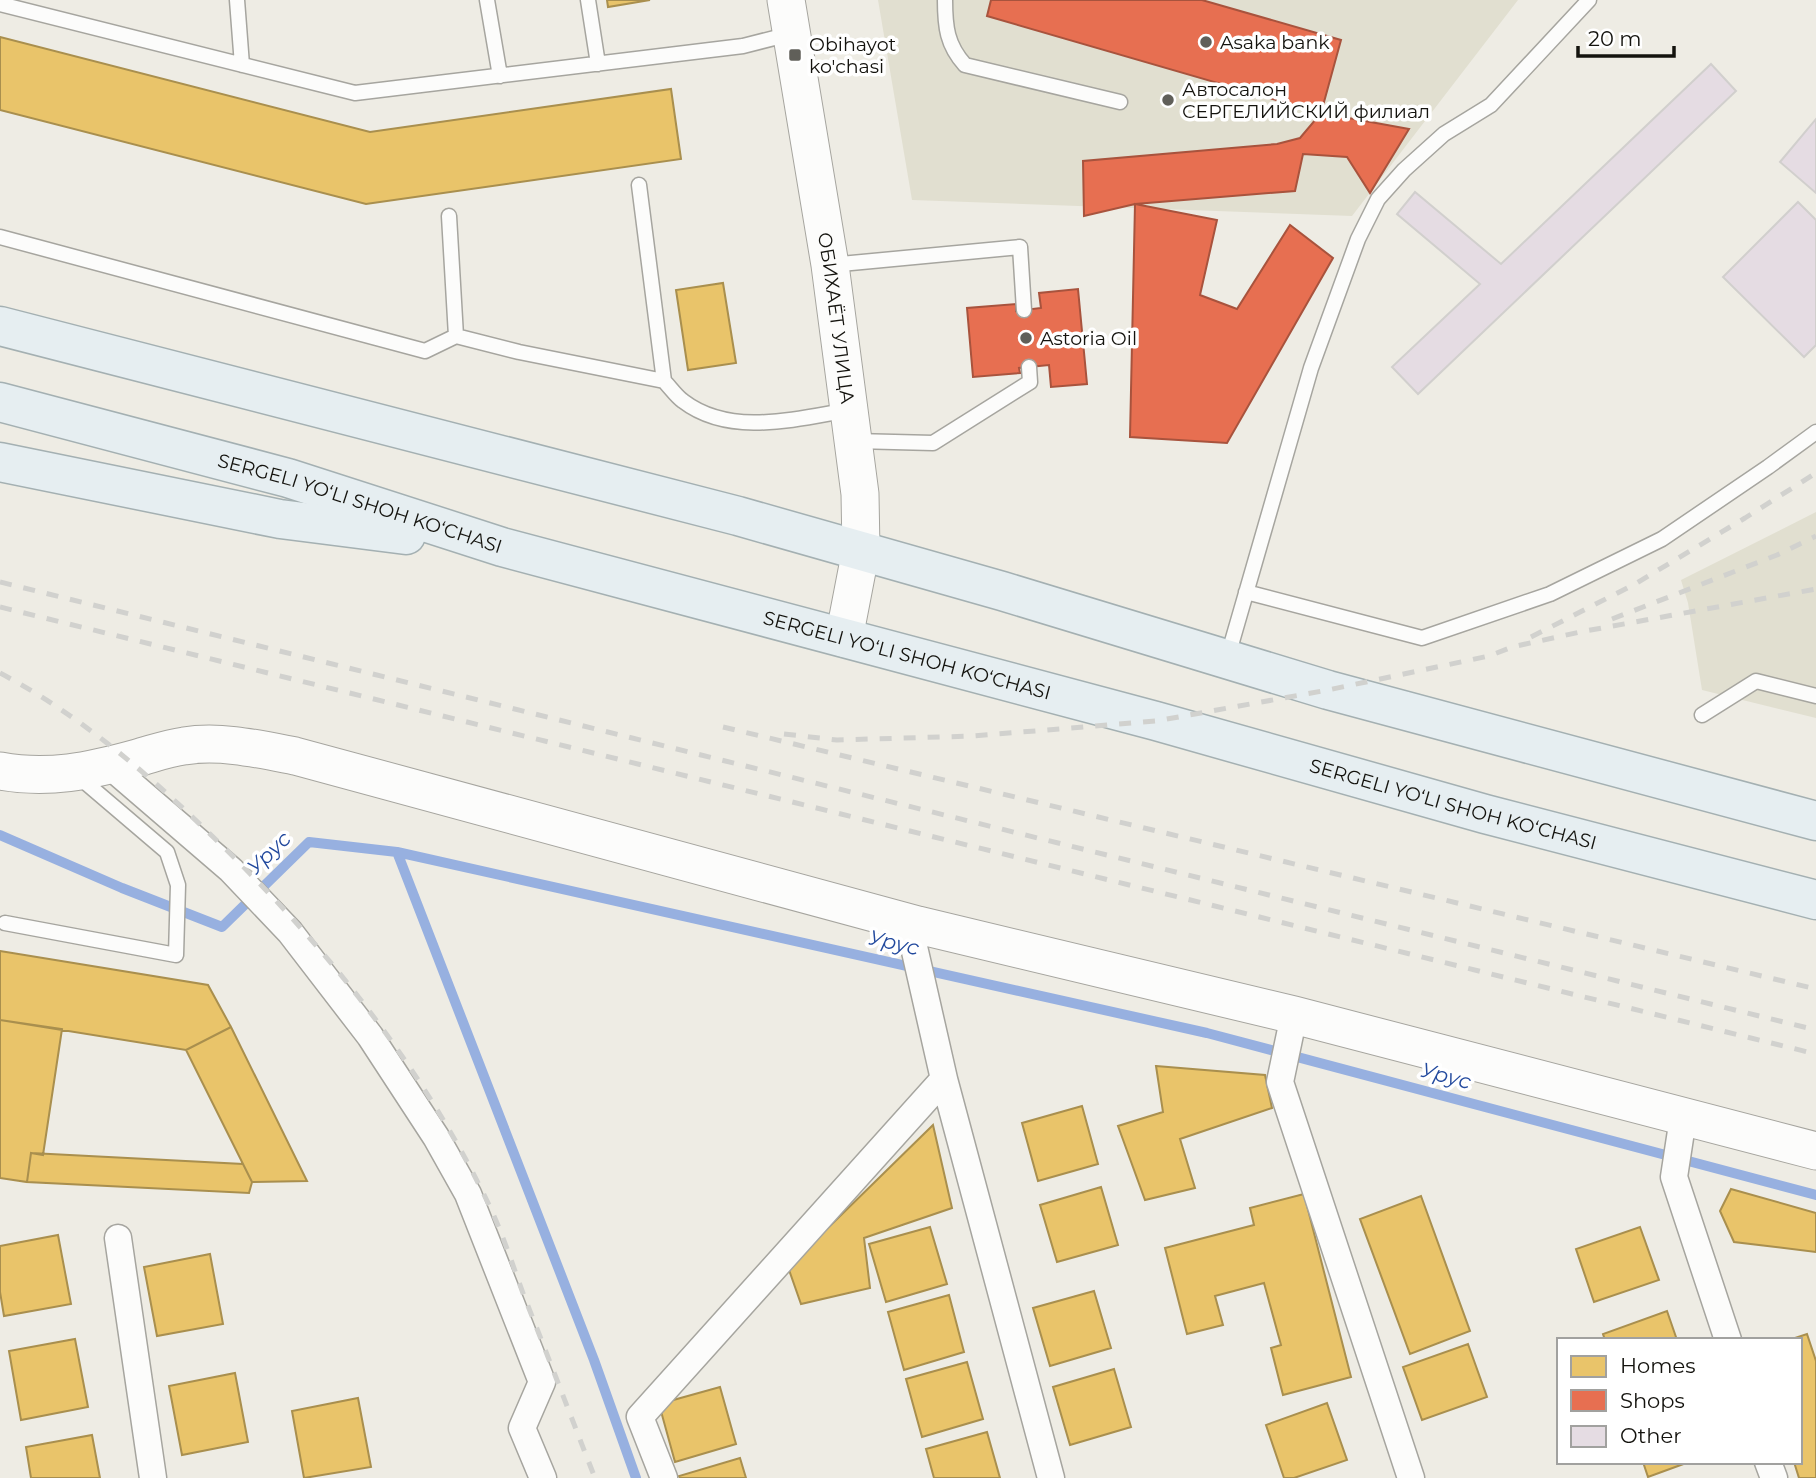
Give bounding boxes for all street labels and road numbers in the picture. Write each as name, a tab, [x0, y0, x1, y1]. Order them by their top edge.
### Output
street label: ОБИХАЁТ УЛИЦА	[813, 231, 859, 405]
street label: SERGELI YO‘LI SHOH KO‘CHASI	[215, 449, 505, 558]
street label: SERGELI YO‘LI SHOH KO‘CHASI	[761, 606, 1053, 705]
street label: SERGELI YO‘LI SHOH KO‘CHASI	[1307, 754, 1599, 855]

